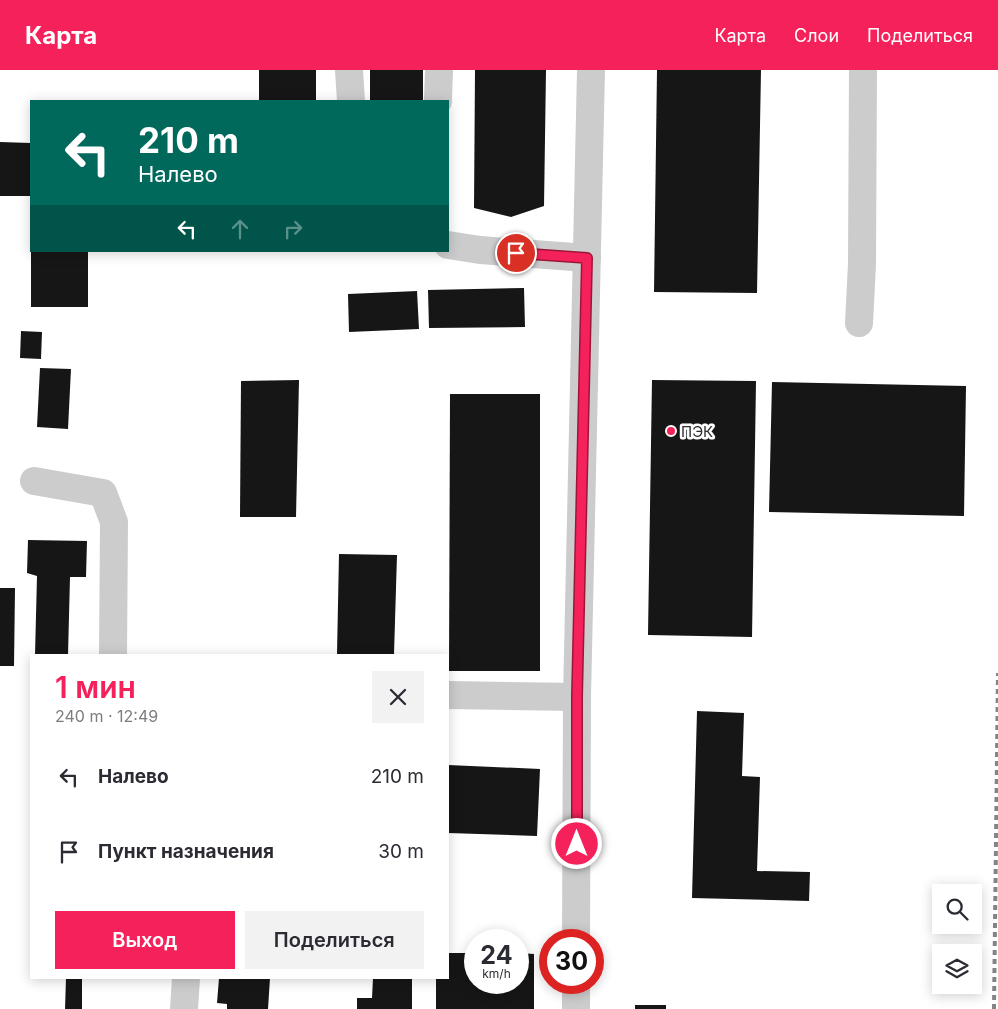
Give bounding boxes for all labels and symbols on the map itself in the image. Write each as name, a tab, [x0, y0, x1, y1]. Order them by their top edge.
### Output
pin	[495, 232, 537, 274]
place label: ПЭК	[681, 422, 713, 441]
marker: ПЭК	[665, 425, 677, 437]
position arrow	[550, 817, 602, 869]
speed limit sign: 30	[539, 929, 604, 994]

